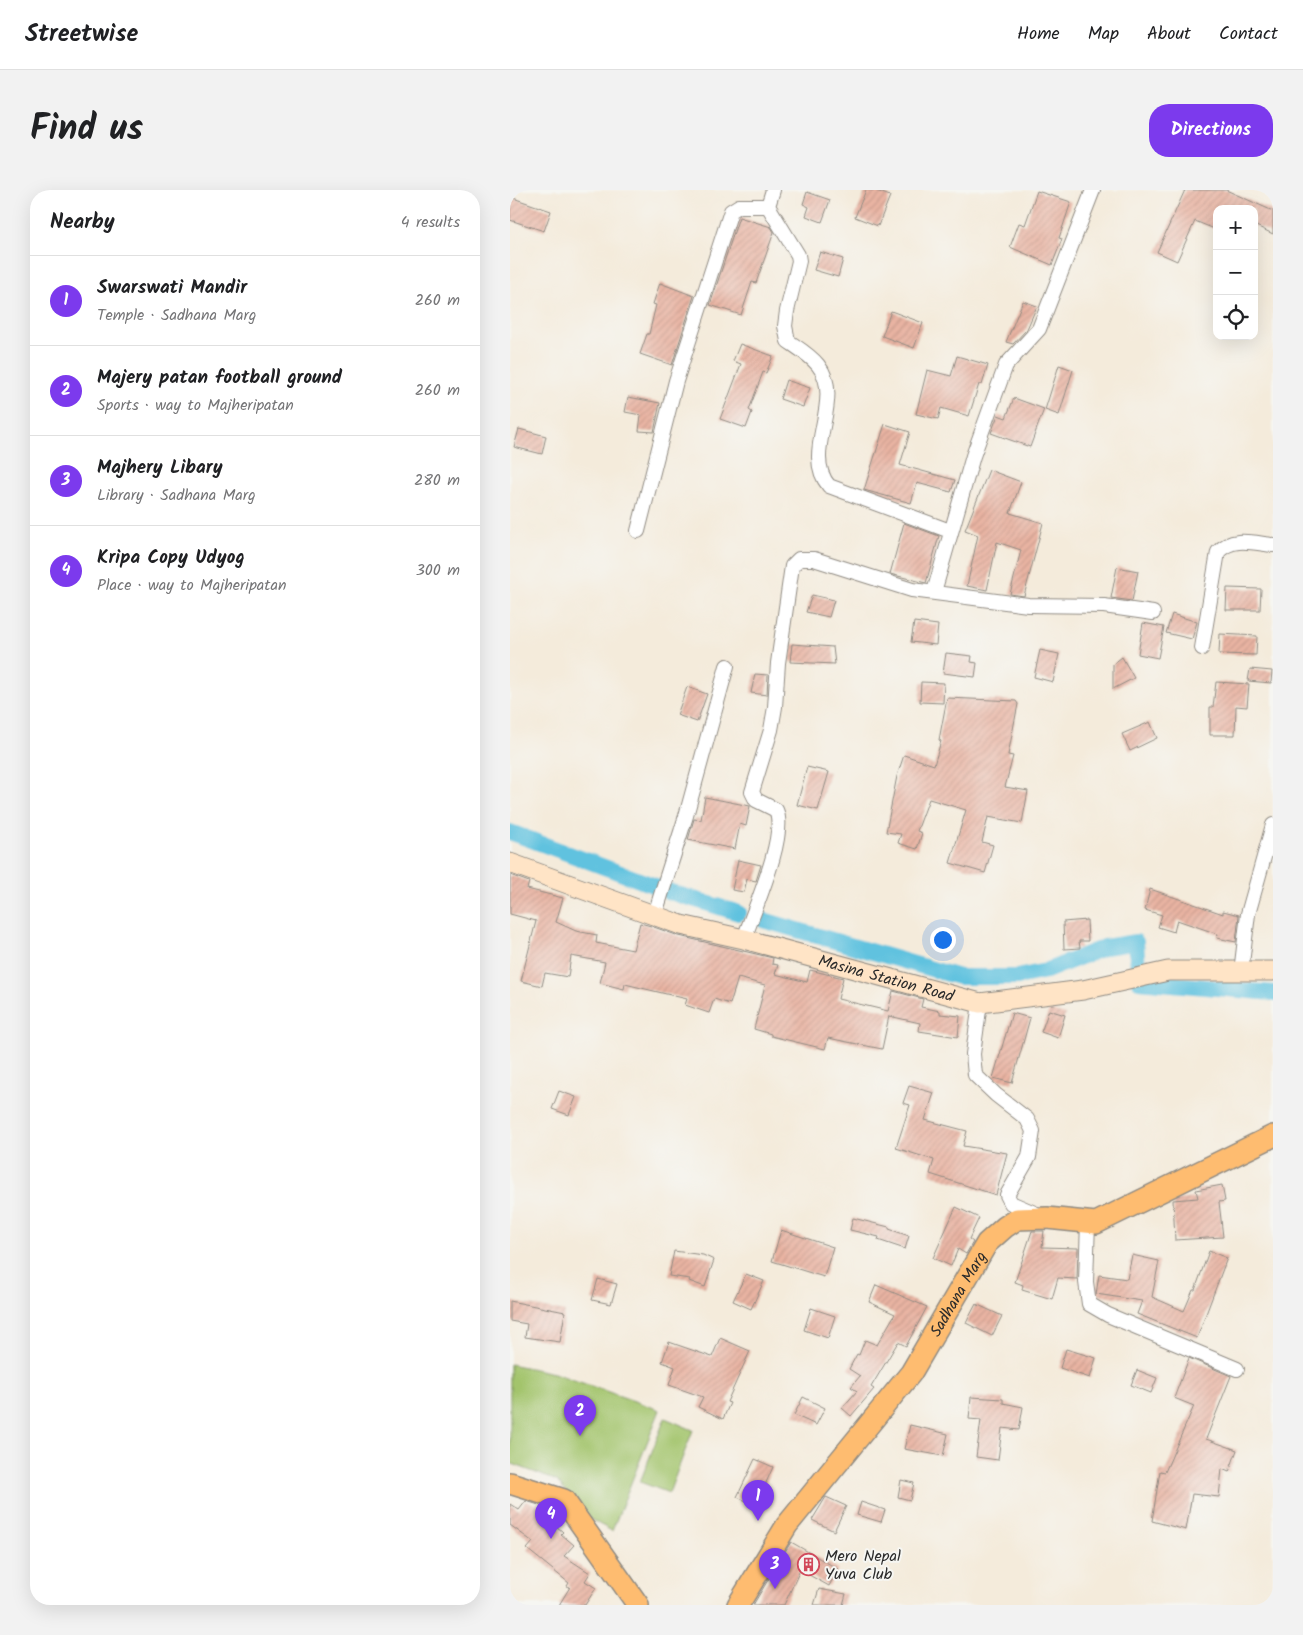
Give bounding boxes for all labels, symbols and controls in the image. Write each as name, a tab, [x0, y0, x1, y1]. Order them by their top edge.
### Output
text: Streetwise	[25, 15, 138, 54]
text: Home	[1017, 20, 1060, 49]
text: Map	[1088, 20, 1119, 49]
text: About	[1147, 20, 1191, 49]
text: Contact	[1219, 20, 1278, 49]
text: Find us	[30, 102, 143, 158]
button: Directions	[1149, 104, 1273, 157]
map controls	[1213, 205, 1258, 340]
button: +	[1213, 205, 1258, 250]
text: Nearby	[50, 206, 115, 239]
text: 4 results	[401, 210, 460, 235]
button: −	[1213, 250, 1258, 295]
text: Swarswati Mandir	[97, 273, 247, 303]
text: 1	[64, 288, 68, 313]
text: 260 m	[415, 288, 460, 313]
button: locate	[1213, 295, 1258, 340]
text: Temple · Sadhana Marg	[97, 303, 256, 328]
text: Majery patan football ground	[97, 363, 342, 393]
text: 2	[61, 378, 71, 403]
text: 260 m	[415, 378, 460, 403]
text: Sports · way to Majheripatan	[97, 393, 294, 418]
text: Majhery Libary	[97, 453, 223, 483]
text: 3	[62, 468, 70, 493]
text: 280 m	[414, 468, 460, 493]
text: Library · Sadhana Marg	[97, 483, 256, 508]
text: Kripa Copy Udyog	[97, 543, 245, 573]
text: 4	[62, 558, 70, 583]
text: 300 m	[416, 558, 460, 583]
text: Place · way to Majheripatan	[97, 573, 287, 598]
your location	[930, 927, 956, 953]
street label: Masina Station Road	[815, 949, 958, 1010]
street label: Sadhana Marg	[924, 1247, 994, 1342]
pin: 2	[564, 1395, 596, 1436]
pin: 1	[742, 1480, 774, 1521]
pin: 4	[535, 1498, 567, 1539]
place label: Mero Nepal Yuva Club	[825, 1544, 901, 1587]
pin: 3	[759, 1548, 791, 1589]
building icon: Mero Nepal Yuva Club	[797, 1552, 821, 1576]

